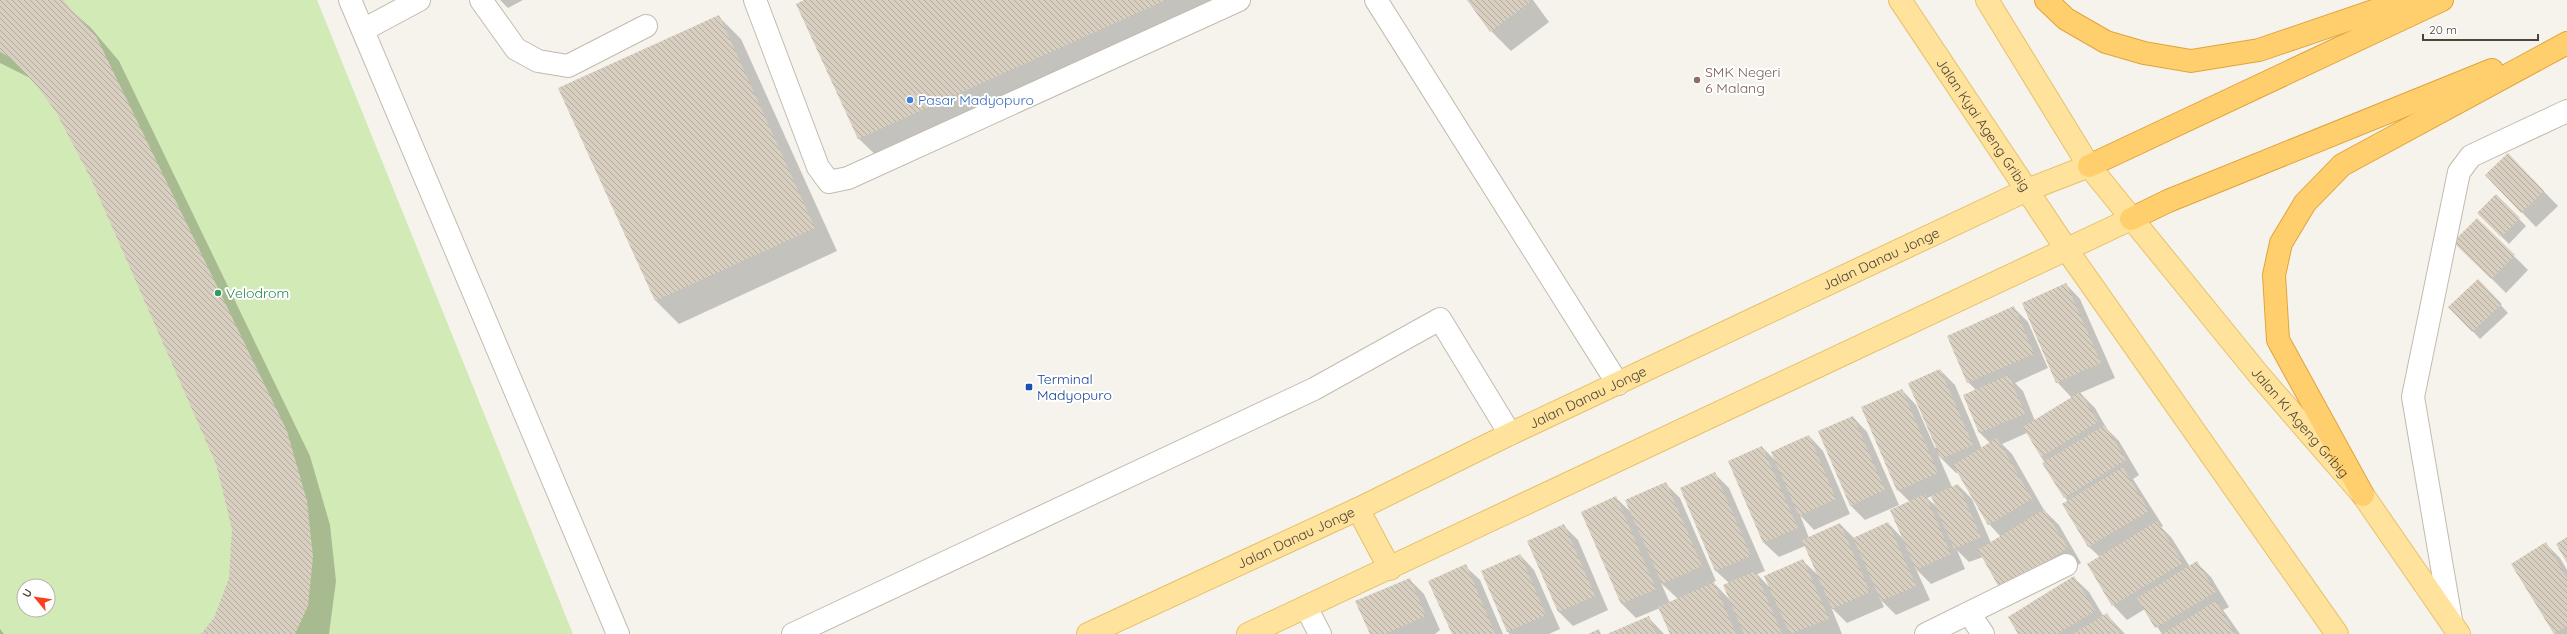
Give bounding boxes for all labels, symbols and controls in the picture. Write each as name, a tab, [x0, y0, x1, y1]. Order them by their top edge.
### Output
scale bar	[2423, 16, 2538, 42]
text: 20 m	[2429, 22, 2457, 37]
street label: Jalan Kyai Ageng Gribig	[1932, 54, 2034, 195]
place label: SMK Negeri 6 Malang	[1705, 63, 1781, 97]
marker: SMK Negeri 6 Malang	[1692, 75, 1702, 85]
place label: Pasar Madyopuro	[918, 91, 1034, 109]
marker: Pasar Madyopuro	[905, 95, 915, 105]
street label: Jalan Danau Jonge	[1819, 224, 1943, 294]
place label: Velodrom	[226, 284, 289, 302]
marker: Velodrom	[213, 288, 223, 298]
street label: Jalan Danau Jonge	[1526, 362, 1650, 433]
street label: Jalan Ki Ageng Gribig	[2247, 363, 2353, 482]
place label: Terminal Madyopuro	[1037, 370, 1112, 404]
marker: Terminal Madyopuro	[1024, 382, 1034, 392]
street label: Jalan Danau Jonge	[1234, 503, 1358, 573]
north arrow	[16, 578, 56, 618]
text: U	[19, 586, 35, 600]

